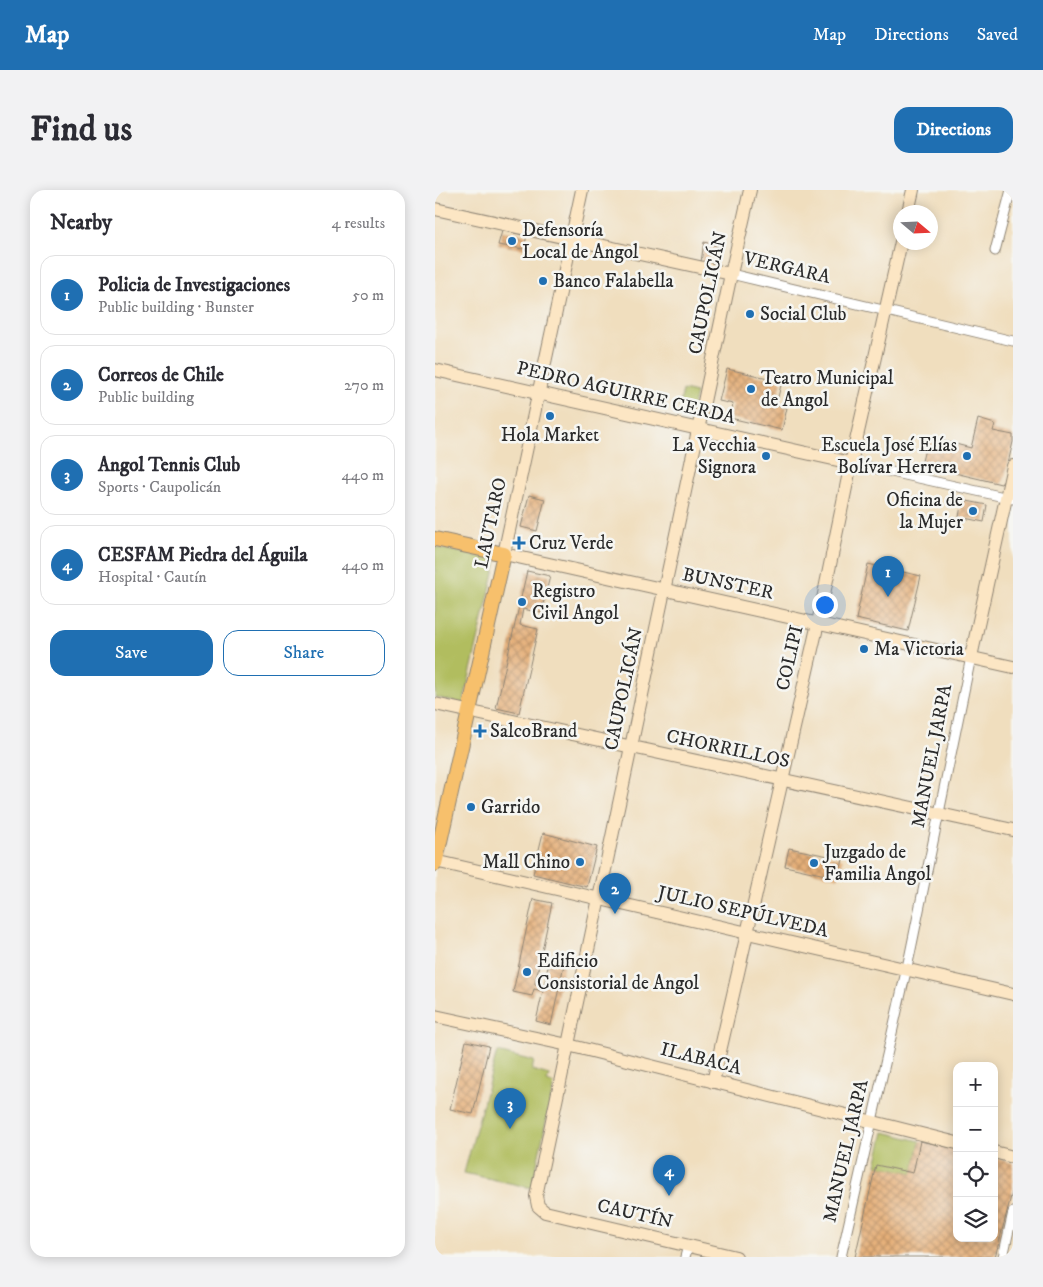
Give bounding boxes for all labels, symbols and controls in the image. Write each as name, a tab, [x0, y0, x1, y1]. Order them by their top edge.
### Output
text: Map	[25, 20, 69, 50]
text: Map	[813, 24, 846, 46]
text: Directions	[874, 24, 949, 46]
text: Saved	[977, 24, 1018, 46]
button: Directions	[894, 107, 1013, 153]
text: Find us	[30, 108, 132, 152]
north arrow	[893, 205, 938, 250]
text: Nearby	[50, 210, 112, 236]
text: 4 results	[332, 213, 385, 233]
place label: Defensoría Local de Angol	[522, 219, 639, 264]
street label: CAUPOLICÁN	[682, 229, 732, 357]
marker: Defensoría Local de Angol	[506, 235, 518, 247]
street label: VERGARA	[741, 247, 833, 289]
place label: Banco Falabella	[553, 270, 674, 293]
text: Policia de Investigaciones	[98, 274, 290, 297]
marker: Banco Falabella	[537, 275, 549, 287]
text: 1	[64, 285, 70, 305]
text: 50 m	[352, 285, 384, 305]
text: Public building · Bunster	[98, 297, 254, 317]
place label: Social Club	[760, 303, 847, 326]
marker: Social Club	[744, 308, 756, 320]
street label: PEDRO AGUIRRE CERDA	[514, 357, 738, 430]
text: Correos de Chile	[98, 364, 224, 387]
place label: Teatro Municipal de Angol	[761, 367, 894, 412]
text: 2	[63, 375, 71, 395]
text: 270 m	[344, 375, 384, 395]
marker: Teatro Municipal de Angol	[745, 383, 757, 395]
text: Public building	[98, 387, 194, 407]
marker: Hola Market	[544, 410, 556, 422]
place label: Hola Market	[501, 424, 599, 447]
place label: La Vecchia Signora	[672, 434, 756, 479]
place label: Escuela José Elías Bolívar Herrera	[821, 434, 957, 479]
marker: La Vecchia Signora	[760, 450, 772, 462]
marker: Escuela José Elías Bolívar Herrera	[961, 450, 973, 462]
text: Angol Tennis Club	[98, 454, 240, 477]
text: 3	[64, 465, 70, 485]
text: 440 m	[342, 465, 384, 485]
street label: LAUTARO	[470, 475, 512, 571]
text: Sports · Caupolicán	[98, 477, 221, 497]
place label: Oficina de la Mujer	[886, 489, 963, 534]
marker: Oficina de la Mujer	[967, 505, 979, 517]
place label: Cruz Verde	[529, 532, 613, 555]
marker: Cruz Verde	[513, 537, 525, 549]
text: CESFAM Piedra del Águila	[98, 544, 308, 567]
text: 4	[62, 555, 72, 575]
text: 440 m	[342, 555, 384, 575]
pin: 1	[872, 556, 904, 597]
street label: BUNSTER	[680, 563, 776, 605]
text: Hospital · Cautín	[98, 567, 207, 587]
place label: Registro Civil Angol	[532, 580, 619, 625]
your location	[812, 592, 838, 618]
marker: Registro Civil Angol	[516, 596, 528, 608]
street label: COLIPI	[771, 623, 809, 693]
street label: CAUPOLICÁN	[598, 625, 648, 753]
button: Save	[50, 630, 213, 676]
button: Share	[223, 630, 385, 676]
place label: Ma Victoria	[874, 638, 964, 661]
marker: Ma Victoria	[858, 643, 870, 655]
street label: MANUEL JARPA	[907, 681, 957, 830]
place label: SalcoBrand	[490, 720, 578, 743]
marker: SalcoBrand	[474, 725, 486, 737]
street label: CHORRILLOS	[664, 725, 792, 773]
place label: Garrido	[481, 796, 540, 819]
marker: Garrido	[465, 801, 477, 813]
place label: Juzgado de Familia Angol	[822, 841, 932, 886]
place label: Mall Chino	[482, 851, 570, 874]
marker: Mall Chino	[574, 856, 586, 868]
marker: Juzgado de Familia Angol	[808, 857, 820, 869]
pin: 2	[599, 873, 631, 914]
street label: JULIO SEPÚLVEDA	[653, 879, 832, 943]
place label: Edificio Consistorial de Angol	[537, 950, 699, 995]
marker: Edificio Consistorial de Angol	[521, 966, 533, 978]
street label: ILABACA	[658, 1038, 745, 1080]
map controls	[953, 1062, 998, 1242]
button: +	[953, 1062, 998, 1107]
street label: MANUEL JARPA	[818, 1077, 874, 1225]
pin: 3	[494, 1088, 526, 1129]
button: −	[953, 1107, 998, 1152]
button: locate	[953, 1152, 998, 1197]
pin: 4	[653, 1155, 685, 1196]
street label: CAUTÍN	[595, 1192, 675, 1234]
button: layers	[953, 1197, 998, 1242]

